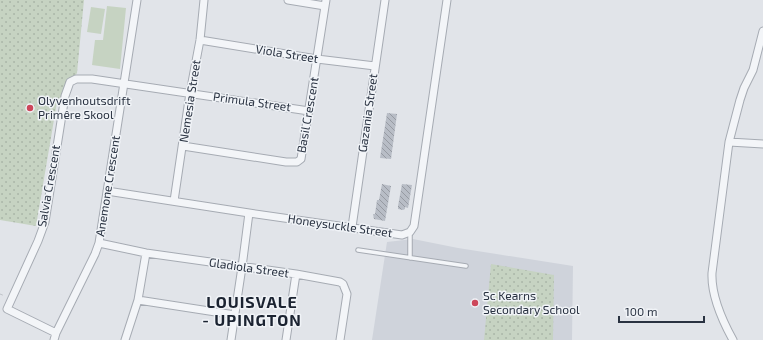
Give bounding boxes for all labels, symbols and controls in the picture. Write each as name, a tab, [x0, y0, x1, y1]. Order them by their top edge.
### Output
street label: Viola Street	[255, 41, 320, 65]
street label: Nemesia Street	[176, 58, 203, 143]
street label: Gazania Street	[355, 72, 380, 153]
street label: Basil Crescent	[293, 75, 321, 154]
street label: Primula Street	[212, 89, 292, 113]
place label: Olyvenhoutsdrift Primêre Skool	[38, 93, 131, 121]
marker: Olyvenhoutsdrift Primêre Skool	[25, 103, 35, 113]
street label: Anemone Crescent	[92, 134, 122, 237]
street label: Salvia Crescent	[34, 143, 62, 228]
street label: Honeysuckle Street	[287, 211, 394, 239]
street label: Gladiola Street	[208, 254, 290, 280]
place label: Sc Kearns Secondary School	[483, 288, 580, 316]
district label: LOUISVALE - UPINGTON	[202, 292, 302, 329]
marker: Sc Kearns Secondary School	[470, 298, 480, 308]
scale bar	[619, 298, 704, 324]
text: 100 m	[625, 304, 657, 318]

